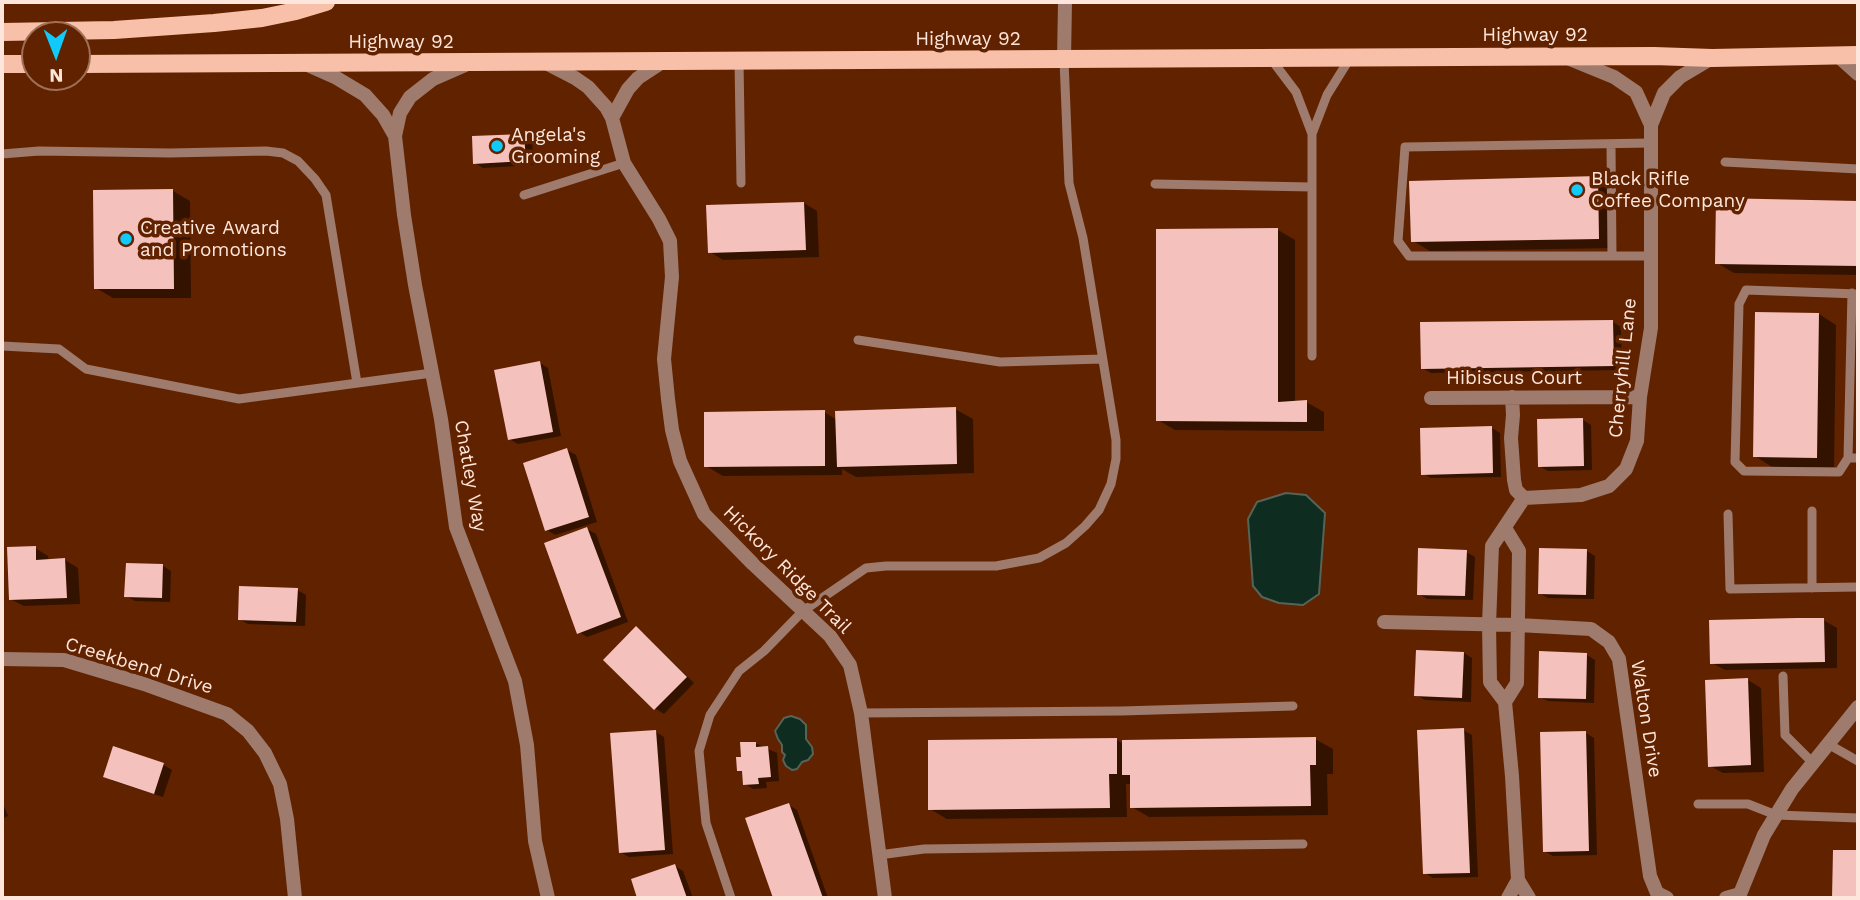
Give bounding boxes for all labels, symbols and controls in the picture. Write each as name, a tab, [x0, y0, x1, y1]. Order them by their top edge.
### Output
north arrow	[21, 21, 91, 91]
street label: Highway 92	[1482, 24, 1588, 46]
street label: Highway 92	[915, 28, 1021, 50]
street label: Highway 92	[348, 31, 454, 53]
text: N	[49, 64, 64, 87]
place label: Angela's Grooming	[511, 124, 600, 168]
marker: Angela's Grooming	[489, 138, 505, 154]
place label: Black Rifle Coffee Company	[1591, 168, 1745, 212]
marker: Black Rifle Coffee Company	[1569, 182, 1585, 198]
place label: Creative Award and Promotions	[140, 217, 287, 261]
marker: Creative Award and Promotions	[118, 231, 134, 247]
street label: Cherryhill Lane	[1604, 297, 1642, 439]
street label: Hibiscus Court	[1446, 367, 1582, 389]
street label: Chatley Way	[449, 418, 491, 534]
street label: Hickory Ridge Trail	[718, 501, 856, 639]
street label: Creekbend Drive	[62, 633, 216, 699]
street label: Walton Drive	[1625, 659, 1667, 779]

